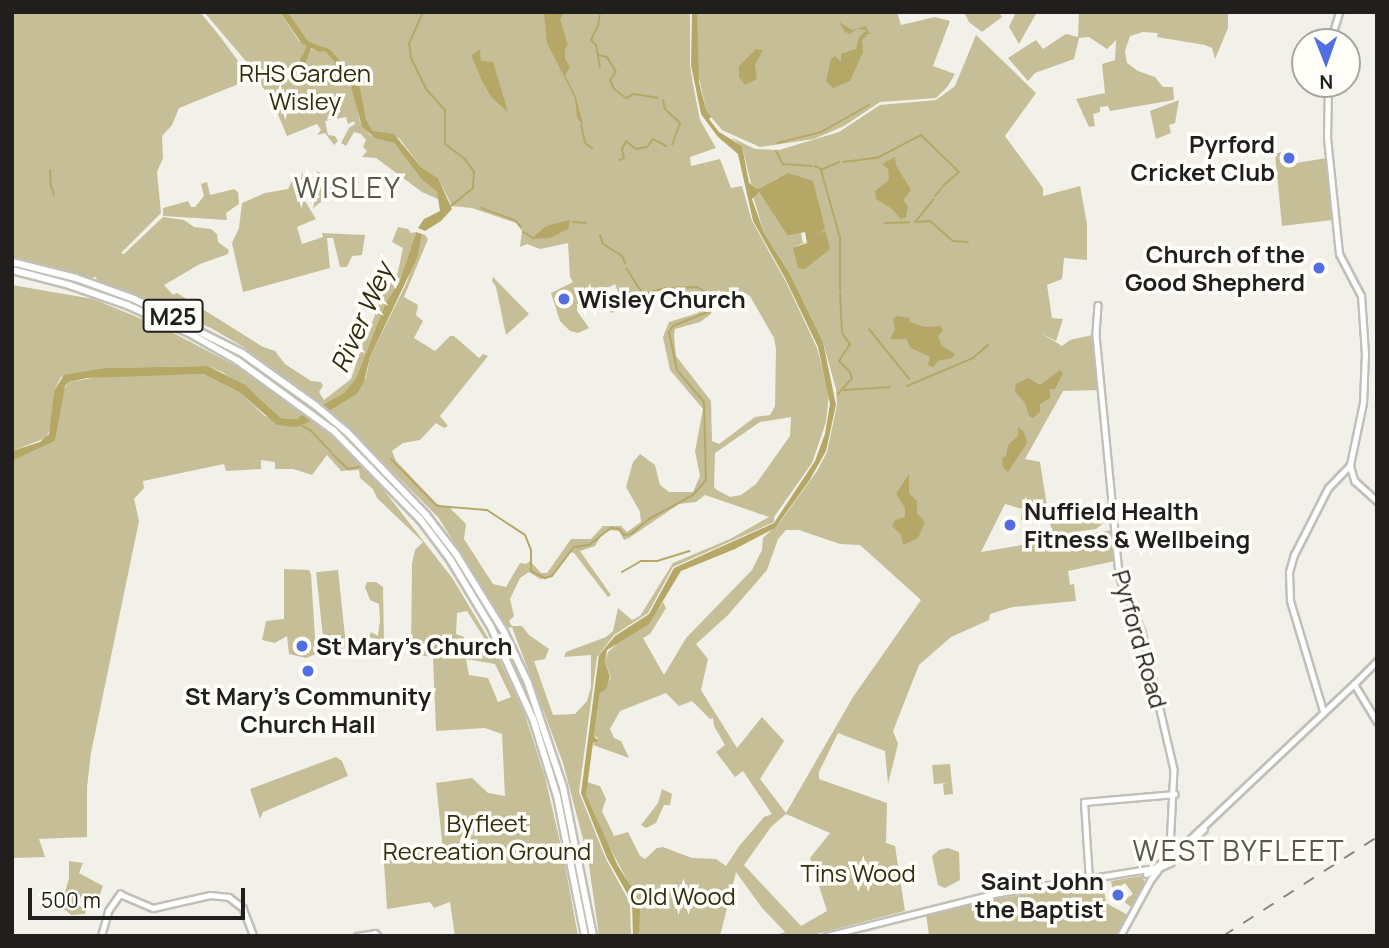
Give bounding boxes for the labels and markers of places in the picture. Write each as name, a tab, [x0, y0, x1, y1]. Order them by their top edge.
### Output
place label: Pyrford Cricket Club	[1131, 130, 1275, 186]
marker: Pyrford Cricket Club	[1281, 150, 1297, 166]
place label: Church of the Good Shepherd	[1125, 240, 1305, 296]
marker: Church of the Good Shepherd	[1311, 260, 1327, 276]
place label: Wisley Church	[578, 285, 746, 313]
marker: Wisley Church	[556, 291, 572, 307]
place label: Nuffield Health Fitness & Wellbeing	[1024, 497, 1250, 553]
marker: Nuffield Health Fitness & Wellbeing	[1002, 517, 1018, 533]
place label: St Mary's Church	[316, 632, 512, 660]
marker: St Mary's Church	[294, 638, 310, 654]
marker: St Mary's Community Church Hall	[300, 663, 316, 679]
place label: St Mary's Community Church Hall	[185, 682, 431, 738]
place label: Saint John the Baptist	[975, 867, 1104, 923]
marker: Saint John the Baptist	[1110, 887, 1126, 903]

